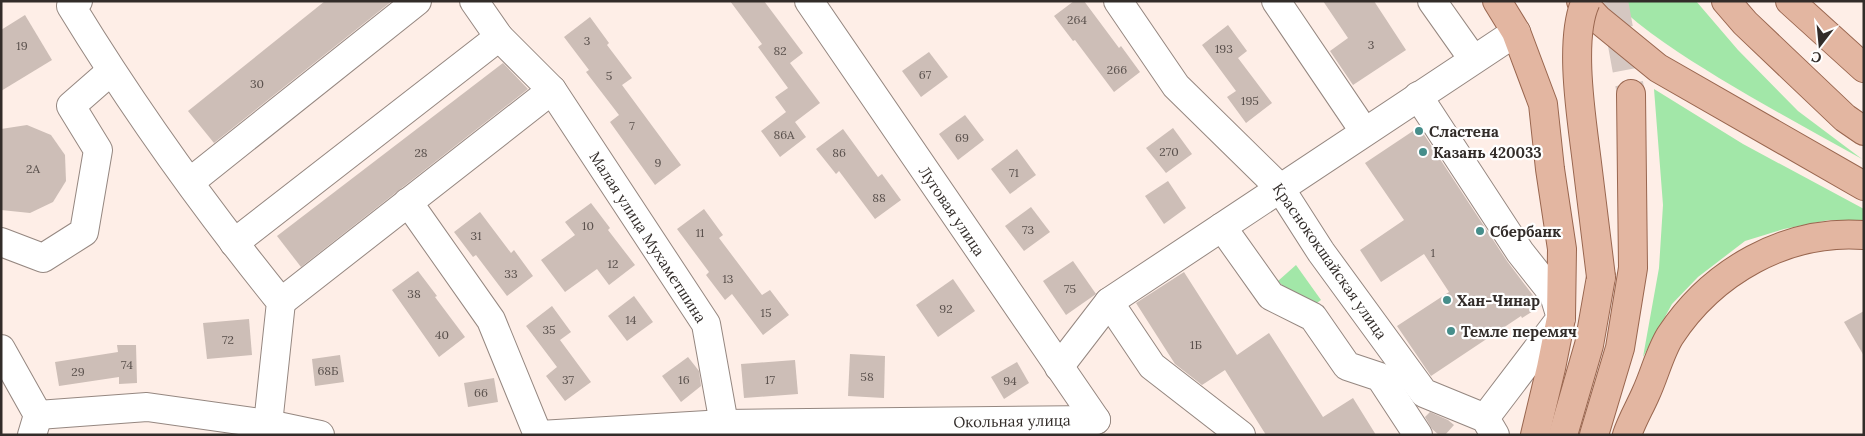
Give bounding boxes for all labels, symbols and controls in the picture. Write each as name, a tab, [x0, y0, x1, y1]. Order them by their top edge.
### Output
house number: 264	[1067, 12, 1087, 27]
north arrow	[1795, 20, 1845, 70]
house number: 3	[584, 33, 591, 48]
house number: 3	[1368, 37, 1375, 52]
house number: 19	[16, 38, 28, 53]
house number: 193	[1215, 41, 1233, 56]
house number: 82	[773, 43, 787, 58]
text: С	[1809, 47, 1824, 67]
house number: 266	[1107, 62, 1127, 77]
house number: 67	[919, 67, 932, 82]
house number: 5	[606, 68, 612, 83]
house number: 30	[250, 76, 264, 91]
house number: 195	[1241, 93, 1259, 108]
house number: 7	[629, 118, 635, 133]
place label: Сластена	[1429, 122, 1499, 141]
marker: Сластена	[1413, 125, 1425, 137]
house number: 86А	[773, 127, 795, 142]
house number: 69	[955, 130, 969, 145]
place label: Казань 420033	[1433, 143, 1542, 162]
house number: 270	[1159, 144, 1179, 159]
house number: 28	[414, 145, 428, 160]
house number: 86	[832, 145, 846, 160]
marker: Казань 420033	[1417, 146, 1429, 158]
street label: Малая улица Мухаметшина	[585, 148, 711, 326]
house number: 9	[655, 155, 662, 170]
house number: 2А	[26, 161, 40, 176]
street label: Луговая улица	[915, 162, 989, 260]
house number: 71	[1009, 165, 1019, 180]
street label: Краснококшайская улица	[1269, 179, 1391, 343]
house number: 88	[872, 190, 886, 205]
house number: 10	[582, 218, 594, 233]
house number: 73	[1022, 222, 1034, 237]
place label: Сбербанк	[1490, 222, 1561, 241]
house number: 11	[696, 225, 704, 240]
marker: Сбербанк	[1474, 225, 1486, 237]
house number: 31	[470, 228, 482, 243]
house number: 1	[1431, 245, 1435, 260]
house number: 12	[608, 256, 618, 271]
house number: 33	[504, 266, 518, 281]
house number: 13	[722, 271, 734, 286]
house number: 75	[1064, 281, 1076, 296]
house number: 38	[407, 286, 421, 301]
place label: Хан-Чинар	[1457, 291, 1540, 310]
marker: Хан-Чинар	[1441, 294, 1453, 306]
house number: 92	[939, 301, 953, 316]
house number: 15	[761, 305, 771, 320]
house number: 14	[626, 312, 637, 327]
house number: 35	[542, 322, 556, 337]
place label: Темле перемяч	[1461, 322, 1577, 341]
marker: Темле перемяч	[1445, 325, 1457, 337]
house number: 40	[435, 327, 449, 342]
house number: 72	[222, 332, 234, 347]
house number: 1Б	[1190, 337, 1202, 352]
house number: 74	[121, 357, 133, 372]
house number: 68Б	[317, 363, 339, 378]
house number: 29	[71, 364, 85, 379]
house number: 58	[860, 369, 874, 384]
house number: 37	[562, 372, 574, 387]
house number: 16	[678, 372, 690, 387]
house number: 17	[765, 372, 775, 387]
house number: 94	[1003, 373, 1017, 388]
house number: 66	[474, 385, 488, 400]
street label: Окольная улица	[953, 410, 1071, 432]

